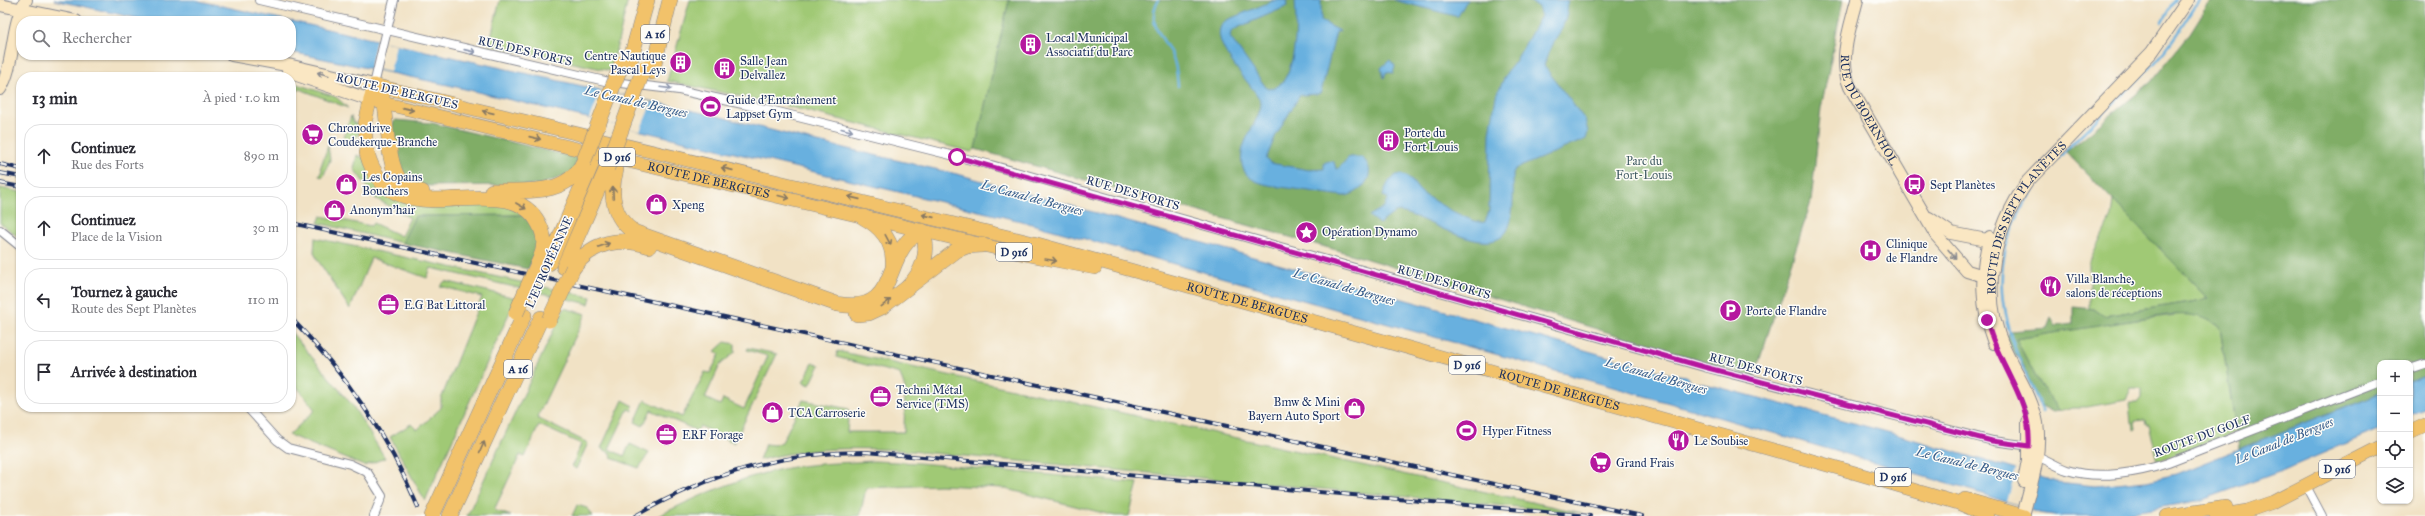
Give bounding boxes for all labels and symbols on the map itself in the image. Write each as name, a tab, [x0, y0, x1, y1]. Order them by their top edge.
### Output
road number: A 16	[641, 25, 669, 43]
place label: Local Municipal Associatif du Parc	[1045, 31, 1133, 59]
building icon: Local Municipal Associatif du Parc	[1018, 32, 1044, 58]
street label: RUE DES FORTS	[476, 33, 574, 69]
one-way arrow	[463, 47, 476, 55]
place label: Centre Nautique Pascal Leys	[584, 49, 666, 77]
building icon: Centre Nautique Pascal Leys	[668, 50, 694, 76]
place label: Salle Jean Delvallez	[740, 54, 788, 82]
street label: RUE DU BOERNHOL	[1838, 54, 1901, 168]
building icon: Salle Jean Delvallez	[711, 55, 737, 81]
one-way arrow	[316, 69, 329, 77]
street label: ROUTE DE BERGUES	[335, 70, 460, 112]
water label: Le Canal de Bergues	[582, 82, 689, 122]
one-way arrow	[659, 84, 672, 92]
place label: Guide d'Entraînement Lappset Gym	[726, 93, 837, 121]
sports icon: Guide d'Entraînement Lappset Gym	[698, 94, 724, 120]
one-way arrow	[401, 106, 414, 114]
one-way arrow	[482, 107, 495, 115]
place label: Chronodrive Coudekerque-Branche	[328, 121, 437, 150]
supermarket icon: Chronodrive Coudekerque-Branche	[299, 122, 325, 148]
place label: Porte du Fort Louis	[1404, 126, 1458, 154]
one-way arrow	[840, 127, 853, 134]
building icon: Porte du Fort Louis	[1376, 127, 1402, 153]
one-way arrow	[528, 135, 541, 143]
street label: ROUTE DES SEPT PLANÈTES	[1985, 138, 2069, 295]
road number: D 916	[599, 148, 635, 166]
route start	[948, 148, 966, 166]
park label: Parc du Fort-Louis	[1616, 154, 1672, 182]
street label: ROUTE DE BERGUES	[646, 159, 771, 201]
one-way arrow	[721, 164, 734, 172]
place label: Les Copains Bouchers	[362, 170, 422, 198]
shop icon: Les Copains Bouchers	[333, 171, 359, 197]
bus stop icon: Sept Planètes	[1901, 172, 1927, 198]
street label: RUE DES FORTS	[1085, 173, 1181, 213]
water label: Le Canal de Bergues	[978, 176, 1085, 219]
place label: Sept Planètes	[1930, 178, 1995, 192]
one-way arrow	[609, 187, 616, 200]
shop icon: Xpeng	[644, 192, 670, 218]
one-way arrow	[777, 194, 790, 201]
one-way arrow	[847, 194, 860, 202]
shop icon: Anonym'hair	[321, 197, 347, 223]
place label: Xpeng	[672, 198, 705, 213]
place label: Anonym'hair	[349, 203, 416, 217]
one-way arrow	[515, 203, 527, 211]
one-way arrow	[922, 212, 935, 220]
street label: L'EUROPÉENNE	[521, 213, 576, 310]
place icon: Opération Dynamo	[1293, 219, 1319, 245]
place label: Opération Dynamo	[1322, 225, 1417, 239]
one-way arrow	[884, 234, 892, 246]
place label: Clinique de Flandre	[1886, 237, 1938, 265]
hospital icon: Clinique de Flandre	[1858, 238, 1884, 264]
one-way arrow	[597, 240, 609, 248]
road number: D 916	[996, 243, 1032, 261]
one-way arrow	[1948, 249, 1957, 259]
one-way arrow	[1044, 256, 1057, 264]
street label: RUE DES FORTS	[1396, 262, 1492, 302]
water label: Le Canal de Bergues	[1290, 265, 1397, 309]
place label: Villa Blanche, salons de réceptions	[2065, 272, 2162, 300]
restaurant icon: Villa Blanche, salons de réceptions	[2037, 273, 2063, 299]
street label: ROUTE DE BERGUES	[1185, 279, 1309, 326]
office icon: E.G Bat Littoral	[376, 292, 402, 318]
place label: E.G Bat Littoral	[404, 298, 486, 312]
parking icon: Porte de Flandre	[1718, 298, 1744, 324]
one-way arrow	[881, 299, 892, 307]
place label: Porte de Flandre	[1746, 304, 1827, 318]
route end	[1978, 311, 1996, 329]
street label: RUE DES FORTS	[1708, 350, 1804, 388]
water label: Le Canal de Bergues	[1602, 354, 1709, 398]
road number: D 916	[1449, 356, 1485, 374]
road number: A 16	[504, 360, 532, 378]
street label: ROUTE DE BERGUES	[1497, 366, 1621, 414]
place label: Techni Métal Service (TMS)	[896, 383, 968, 411]
office icon: Techni Métal Service (TMS)	[868, 384, 894, 410]
place label: Bmw & Mini Bayern Auto Sport	[1248, 395, 1341, 423]
shop icon: Bmw & Mini Bayern Auto Sport	[1342, 396, 1368, 422]
shop icon: TCA Carroserie	[759, 400, 785, 426]
place label: TCA Carroserie	[788, 406, 866, 420]
street label: ROUTE DU GOLF	[2152, 412, 2252, 460]
water label: Le Canal de Bergues	[2231, 414, 2336, 468]
sports icon: Hyper Fitness	[1453, 418, 1479, 444]
office icon: ERF Forage	[653, 422, 679, 448]
place label: Hyper Fitness	[1482, 424, 1551, 438]
place label: ERF Forage	[682, 428, 743, 443]
restaurant icon: Le Soubise	[1665, 428, 1691, 454]
place label: Le Soubise	[1694, 434, 1748, 448]
one-way arrow	[479, 441, 486, 453]
water label: Le Canal de Bergues	[1913, 443, 2020, 485]
supermarket icon: Grand Frais	[1587, 450, 1613, 476]
place label: Grand Frais	[1616, 456, 1674, 470]
road number: D 916	[2319, 460, 2355, 478]
road number: D 916	[1875, 468, 1911, 486]

